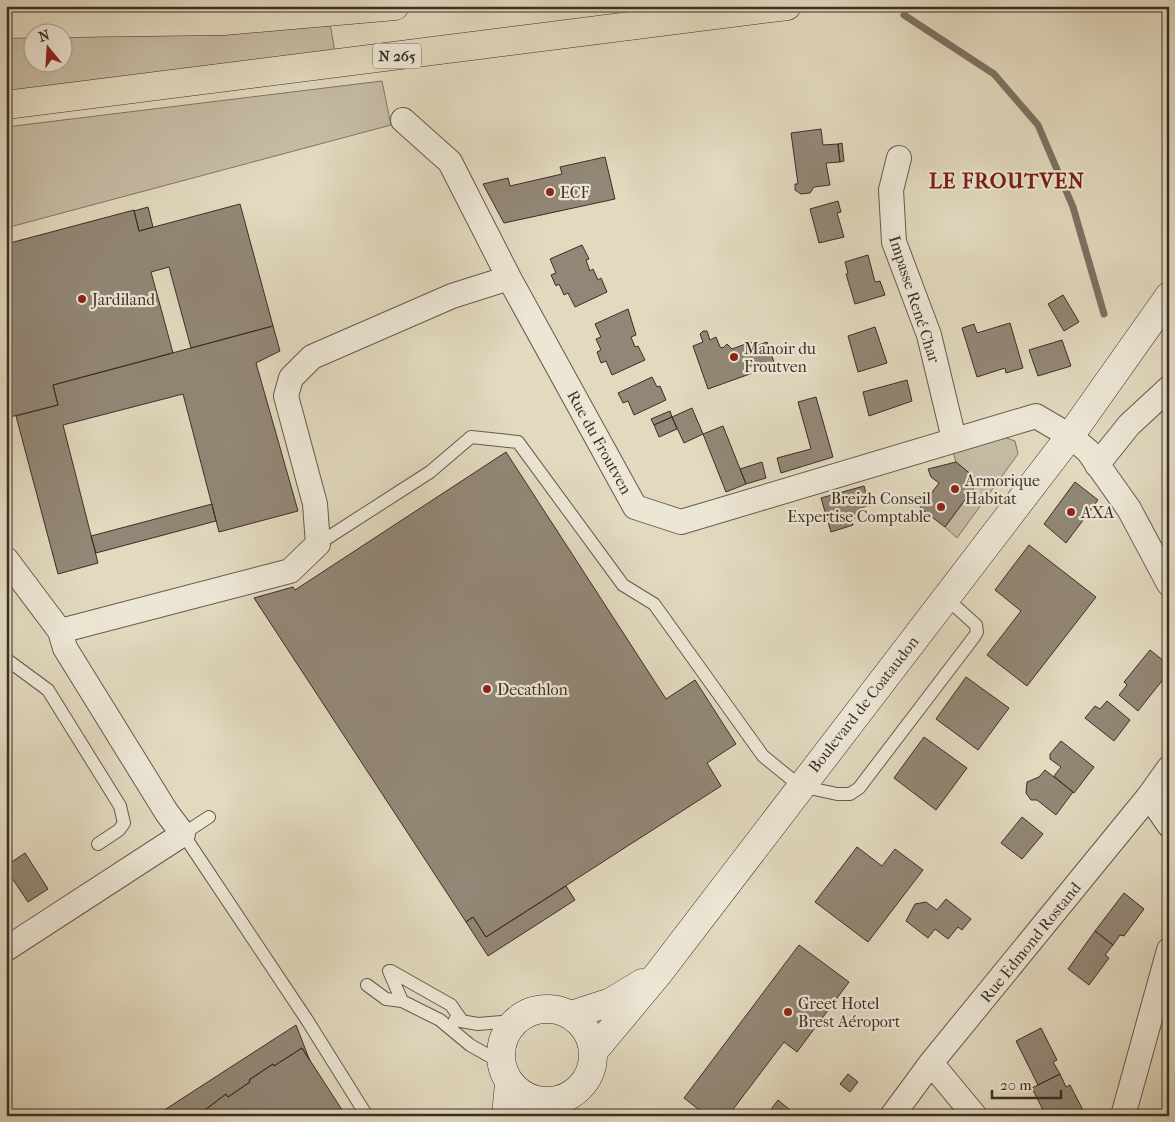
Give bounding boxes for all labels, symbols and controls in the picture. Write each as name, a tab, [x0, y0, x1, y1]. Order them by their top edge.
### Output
north arrow	[22, 22, 72, 72]
text: N	[36, 26, 52, 46]
road number: N 265	[373, 44, 421, 68]
district label: LE FROUTVEN	[929, 169, 1085, 193]
place label: ECF	[560, 183, 590, 202]
marker: ECF	[544, 186, 556, 198]
street label: Impasse René Char	[885, 233, 944, 365]
place label: Jardiland	[90, 290, 155, 309]
marker: Jardiland	[76, 293, 88, 305]
place label: Manoir du Froutven	[744, 339, 816, 376]
marker: Manoir du Froutven	[728, 351, 740, 363]
street label: Rue du Froutven	[563, 387, 636, 498]
place label: Armorique Habitat	[964, 471, 1040, 508]
marker: Armorique Habitat	[949, 483, 961, 495]
place label: Breizh Conseil Expertise Comptable	[787, 489, 932, 526]
marker: Breizh Conseil Expertise Comptable	[935, 501, 947, 513]
place label: AXA	[1080, 503, 1115, 522]
marker: AXA	[1065, 506, 1077, 518]
street label: Boulevard de Coataudon	[804, 632, 923, 776]
place label: Decathlon	[497, 680, 569, 699]
marker: Decathlon	[481, 683, 493, 695]
street label: Rue Edmond Rostand	[976, 878, 1085, 1006]
place label: Greet Hotel Brest Aéroport	[798, 994, 901, 1031]
marker: Greet Hotel Brest Aéroport	[782, 1006, 794, 1018]
scale bar	[992, 1067, 1061, 1099]
text: 20 m	[1000, 1076, 1032, 1094]

